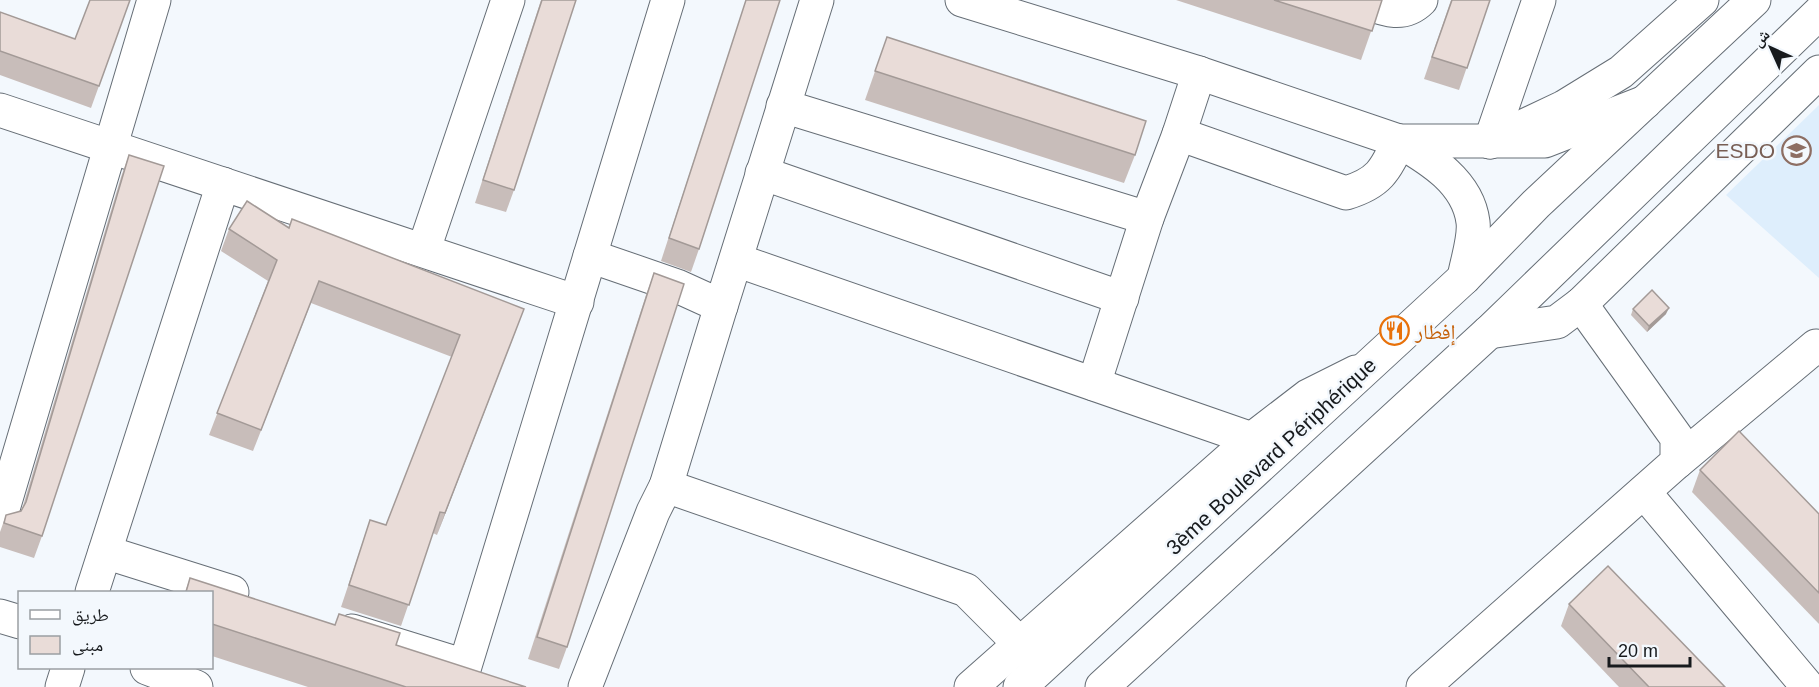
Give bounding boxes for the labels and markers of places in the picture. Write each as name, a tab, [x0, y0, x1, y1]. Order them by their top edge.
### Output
school or university icon: ESDO	[1780, 134, 1812, 166]
place label: ESDO	[1715, 139, 1775, 162]
restaurant icon: إفطار	[1378, 315, 1410, 347]
place label: إفطار	[1414, 320, 1455, 346]

